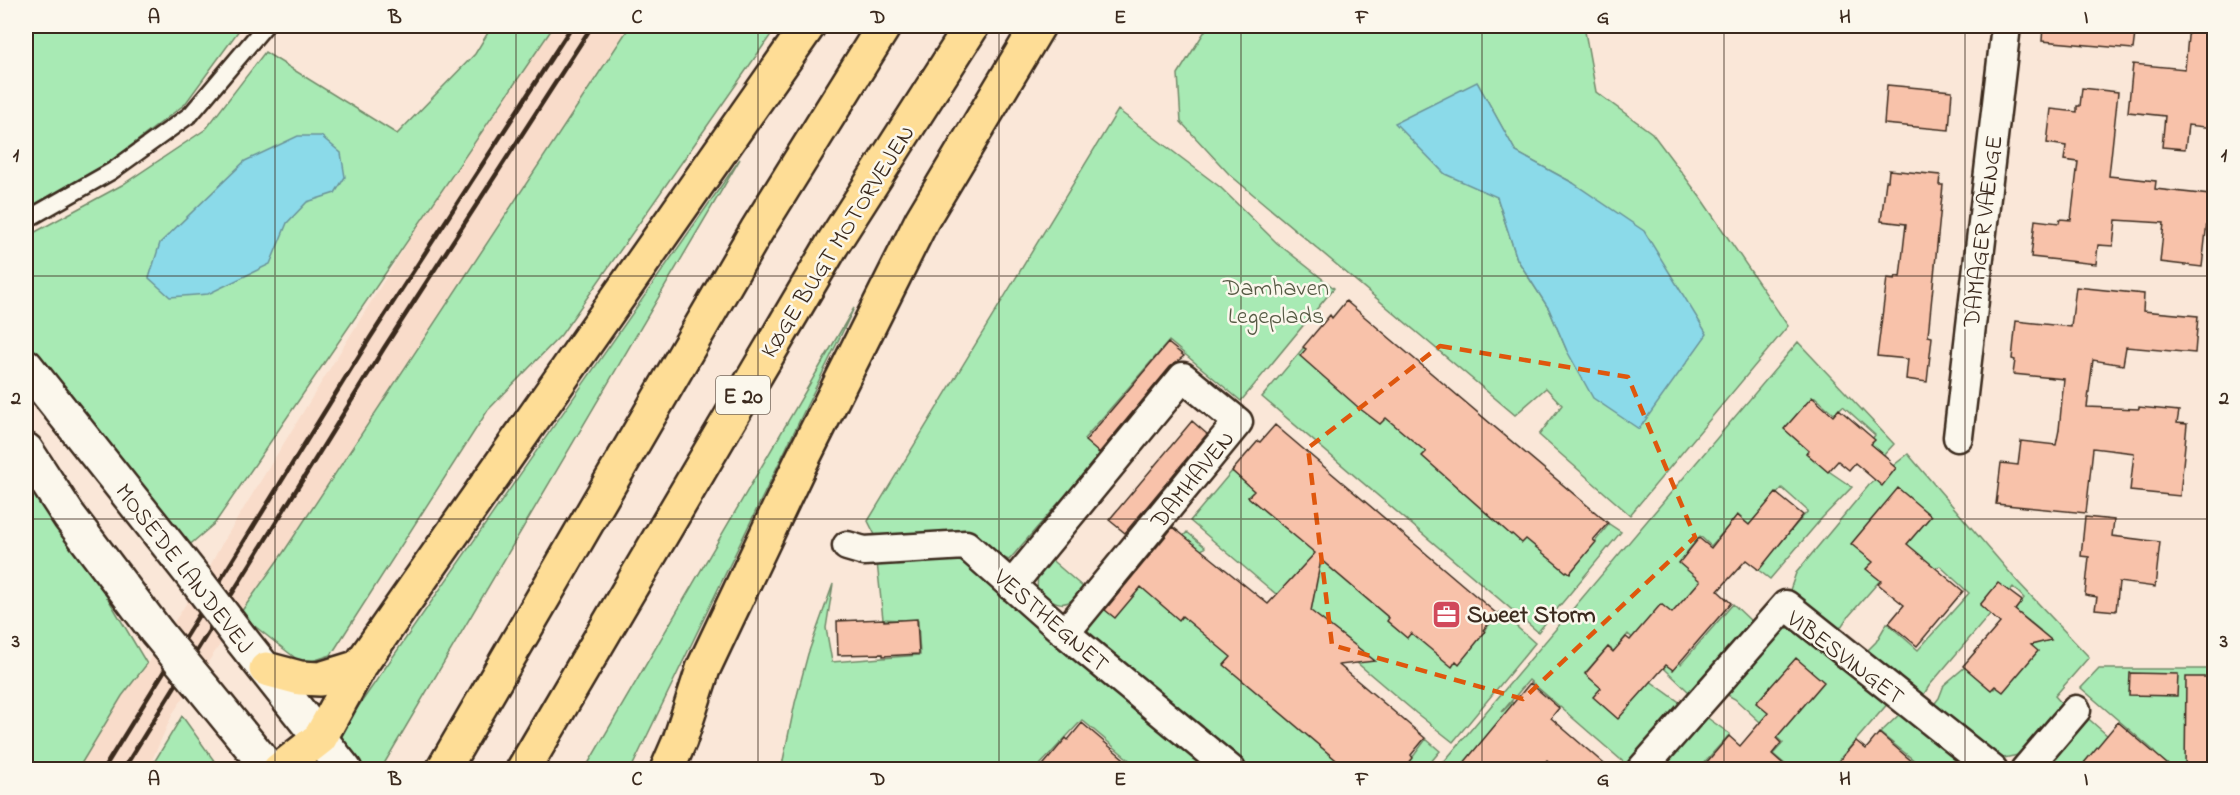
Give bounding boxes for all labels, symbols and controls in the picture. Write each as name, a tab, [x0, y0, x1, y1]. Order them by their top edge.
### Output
text: A	[148, 4, 160, 33]
text: B	[387, 4, 402, 33]
text: C	[632, 4, 643, 33]
text: D	[870, 4, 885, 33]
text: E	[1114, 4, 1126, 33]
text: F	[1355, 4, 1369, 33]
text: G	[1597, 4, 1610, 33]
text: H	[1839, 4, 1851, 33]
text: I	[2084, 4, 2089, 33]
street label: KØGE BUGT MOTORVEJEN	[753, 119, 925, 366]
street label: DAMAGER VÆNGE	[1955, 133, 2014, 330]
text: 1	[13, 142, 20, 171]
text: 1	[2221, 142, 2228, 171]
park label: Damhaven Legeplads	[1222, 272, 1329, 335]
road number: E 20	[716, 376, 770, 414]
text: 2	[10, 385, 21, 414]
text: 2	[2218, 385, 2229, 414]
street label: DAMHAVEN	[1143, 424, 1245, 538]
street label: MOSEDE LANDEVEJ	[105, 477, 261, 662]
street label: VESTHEGNET	[984, 561, 1116, 682]
office icon: Sweet Storm	[1430, 598, 1462, 630]
place label: Sweet Storm	[1467, 599, 1596, 634]
street label: VIBESVINGET	[1777, 602, 1911, 715]
text: 3	[11, 628, 20, 657]
text: 3	[2219, 628, 2228, 657]
text: A	[148, 766, 160, 795]
text: B	[387, 766, 402, 795]
text: C	[632, 766, 643, 795]
text: D	[870, 766, 885, 795]
text: E	[1114, 766, 1126, 795]
text: F	[1355, 766, 1369, 795]
text: G	[1597, 766, 1610, 795]
text: H	[1839, 766, 1851, 795]
text: I	[2084, 766, 2089, 795]

